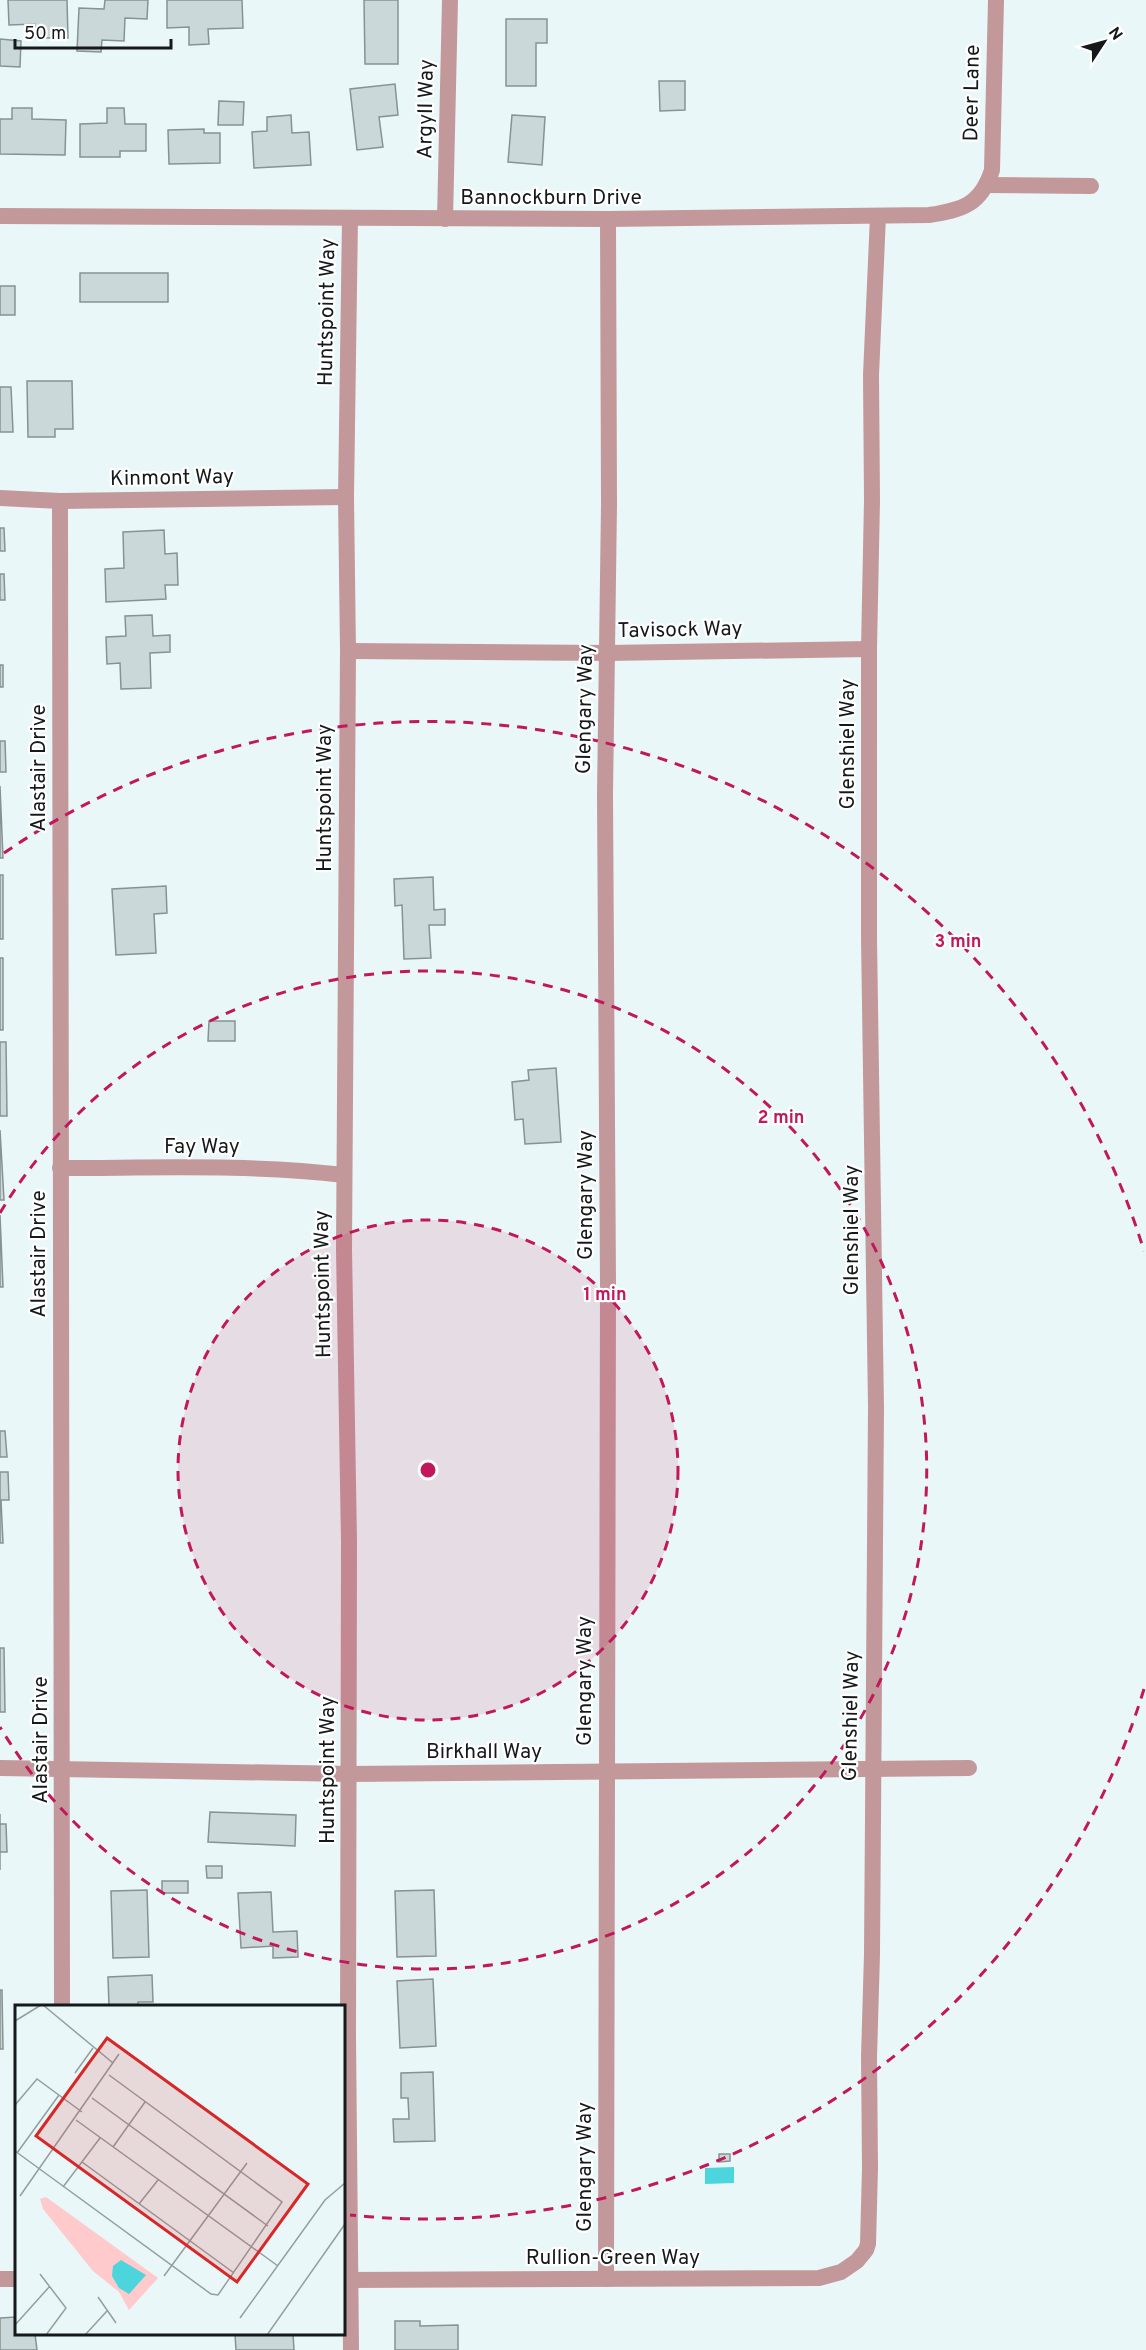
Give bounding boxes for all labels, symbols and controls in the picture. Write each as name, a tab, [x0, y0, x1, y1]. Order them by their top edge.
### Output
scale bar	[15, 12, 171, 50]
north arrow	[1074, 12, 1134, 72]
text: 50 m	[24, 23, 66, 46]
text: N	[1103, 24, 1126, 45]
street label: Deer Lane	[958, 44, 987, 142]
street label: Argyll Way	[412, 59, 441, 159]
street label: Bannockburn Drive	[460, 185, 642, 212]
street label: Huntspoint Way	[313, 238, 342, 386]
street label: Kinmont Way	[110, 464, 234, 493]
street label: Tavisock Way	[617, 616, 743, 645]
street label: Glengary Way	[571, 644, 600, 774]
street label: Glenshiel Way	[835, 679, 862, 809]
street label: Alastair Drive	[26, 704, 53, 832]
street label: Huntspoint Way	[312, 724, 339, 872]
text: 3 min	[935, 931, 981, 954]
text: 2 min	[757, 1107, 805, 1130]
street label: Glengary Way	[573, 1130, 600, 1260]
street label: Fay Way	[164, 1134, 240, 1161]
street label: Glenshiel Way	[839, 1165, 866, 1295]
street label: Alastair Drive	[26, 1190, 53, 1318]
street label: Huntspoint Way	[309, 1210, 338, 1358]
text: 1 min	[583, 1284, 627, 1307]
centre of rings	[418, 1460, 438, 1480]
street label: Glengary Way	[572, 1616, 599, 1746]
street label: Glenshiel Way	[837, 1650, 866, 1782]
street label: Alastair Drive	[28, 1676, 55, 1804]
street label: Huntspoint Way	[315, 1696, 342, 1844]
street label: Birkhall Way	[426, 1739, 542, 1766]
inset map	[15, 2005, 345, 2335]
street label: Glengary Way	[572, 2102, 599, 2232]
street label: Rullion-Green Way	[526, 2245, 700, 2272]

